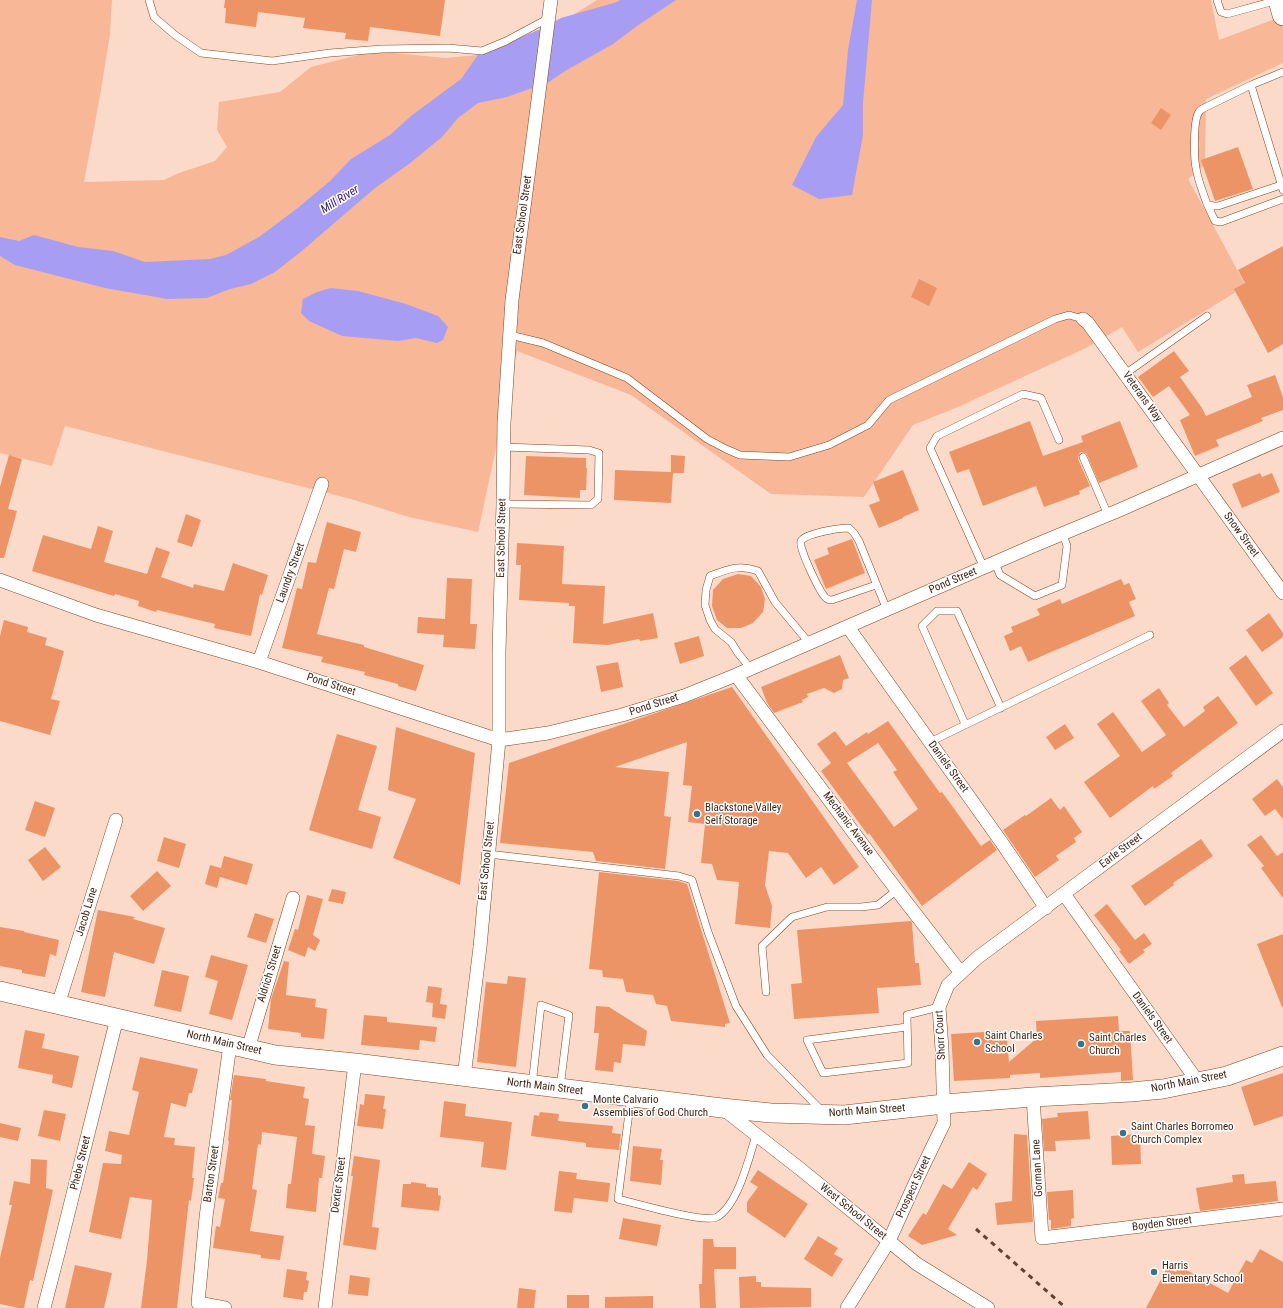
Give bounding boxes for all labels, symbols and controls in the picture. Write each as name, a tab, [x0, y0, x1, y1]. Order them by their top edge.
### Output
street label: East School Street	[511, 175, 535, 255]
water label: Mill River	[318, 183, 362, 217]
street label: Veterans Way	[1119, 369, 1165, 425]
street label: East School Street	[495, 498, 509, 578]
street label: Snow Street	[1220, 510, 1262, 560]
street label: Laundry Street	[274, 541, 308, 605]
street label: Pond Street	[927, 565, 979, 597]
street label: Pond Street	[305, 671, 357, 699]
street label: Pond Street	[628, 691, 680, 719]
street label: Daniels Street	[925, 739, 971, 795]
street label: Mechanic Avenue	[820, 790, 876, 858]
place label: Blackstone Valley Self Storage	[705, 801, 781, 827]
marker: Blackstone Valley Self Storage	[692, 809, 702, 819]
street label: East School Street	[476, 821, 498, 901]
street label: Earle Street	[1097, 831, 1145, 871]
street label: Jacob Lane	[73, 886, 101, 938]
street label: Aldrich Street	[255, 944, 285, 1004]
street label: Daniels Street	[1129, 990, 1175, 1046]
street label: Shorr Court	[933, 1010, 949, 1060]
street label: North Main Street	[185, 1028, 263, 1058]
place label: Saint Charles School	[985, 1029, 1042, 1055]
place label: Saint Charles Church	[1089, 1031, 1146, 1057]
marker: Saint Charles School	[972, 1037, 982, 1047]
marker: Saint Charles Church	[1076, 1039, 1086, 1049]
street label: North Main Street	[1150, 1068, 1228, 1096]
street label: North Main Street	[506, 1076, 584, 1098]
place label: Monte Calvario Assemblies of God Church	[593, 1093, 708, 1119]
marker: Monte Calvario Assemblies of God Church	[580, 1101, 590, 1111]
street label: North Main Street	[828, 1102, 906, 1120]
place label: Saint Charles Borromeo Church Complex	[1131, 1120, 1234, 1146]
marker: Saint Charles Borromeo Church Complex	[1118, 1128, 1128, 1138]
street label: Phebe Street	[68, 1135, 94, 1191]
street label: Gorman Lane	[1030, 1139, 1046, 1197]
street label: Barton Street	[201, 1145, 223, 1203]
street label: Prospect Street	[894, 1154, 934, 1220]
street label: Dexter Street	[329, 1156, 349, 1214]
street label: West School Street	[817, 1181, 889, 1243]
street label: Boyden Street	[1131, 1214, 1193, 1234]
place label: Harris Elementary School	[1162, 1259, 1243, 1285]
marker: Harris Elementary School	[1149, 1267, 1159, 1277]

